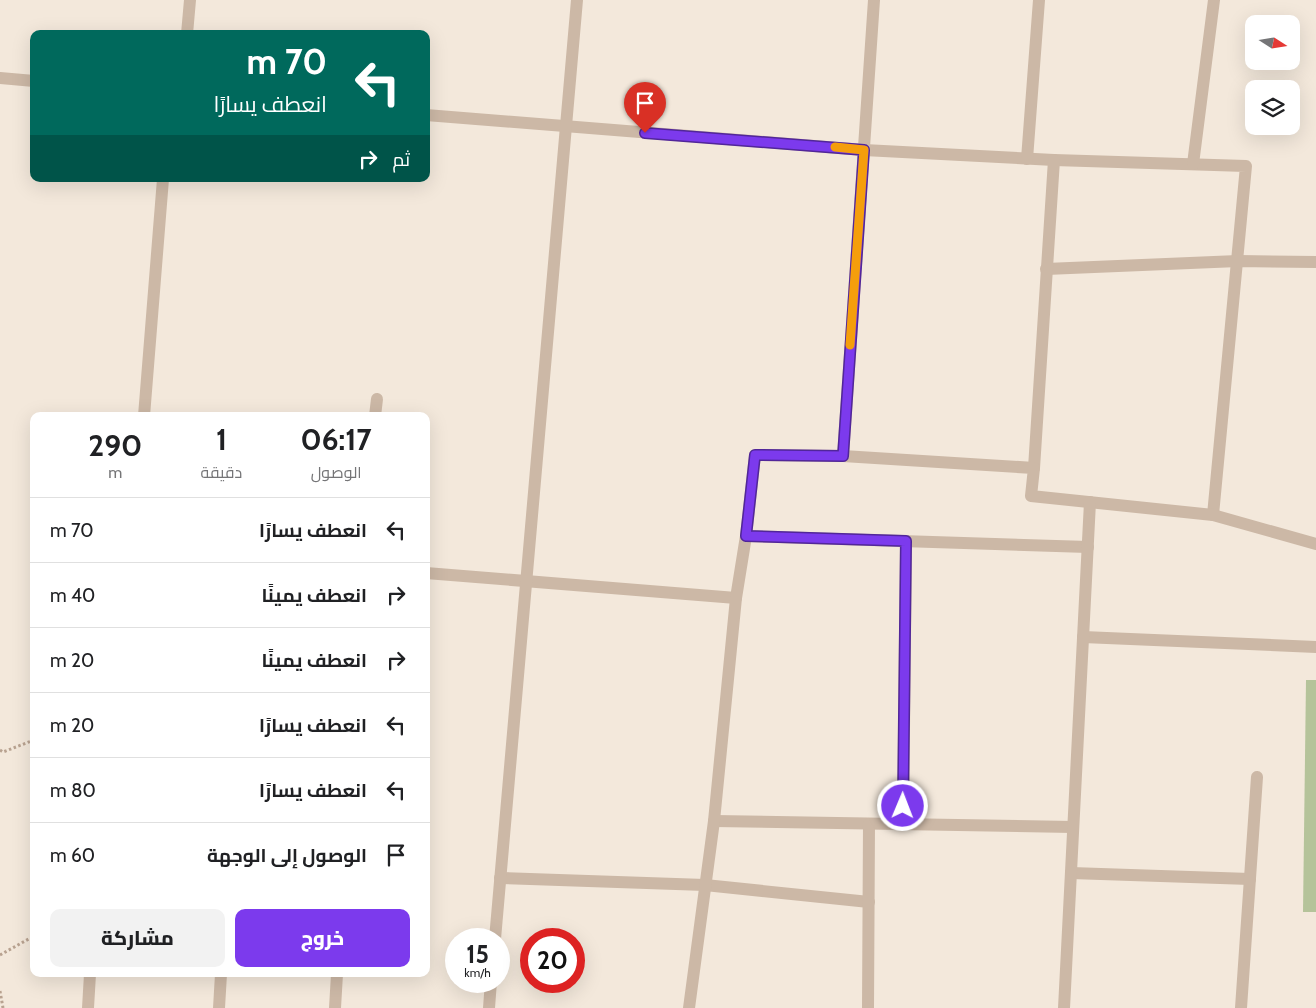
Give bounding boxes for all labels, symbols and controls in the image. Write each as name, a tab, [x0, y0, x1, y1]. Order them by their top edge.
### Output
north arrow	[1245, 15, 1300, 70]
map controls	[1245, 15, 1300, 135]
text: 70 m	[246, 40, 327, 83]
icon: left	[345, 50, 410, 115]
button: layers	[1245, 80, 1300, 135]
pin	[624, 82, 666, 133]
icon: arrive	[631, 89, 659, 117]
text: انعطف يسارًا	[214, 91, 327, 118]
icon: right	[354, 145, 382, 173]
text: ثم	[392, 148, 410, 171]
text: 1	[216, 421, 227, 458]
text: 06:17	[301, 421, 372, 458]
text: 290	[88, 427, 142, 464]
text: m	[108, 463, 122, 482]
text: دقيقة	[201, 463, 242, 482]
text: الوصول	[311, 463, 362, 482]
icon: left	[382, 516, 410, 544]
text: 70 m	[50, 519, 94, 542]
text: انعطف يسارًا	[259, 519, 367, 542]
icon: right	[382, 581, 410, 609]
text: 40 m	[50, 584, 95, 607]
text: انعطف يمينًا	[261, 584, 367, 607]
icon: right	[382, 646, 410, 674]
text: 20 m	[50, 649, 94, 672]
text: انعطف يمينًا	[261, 649, 367, 672]
icon: left	[382, 711, 410, 739]
text: 20 m	[50, 714, 94, 737]
text: انعطف يسارًا	[259, 714, 367, 737]
icon: left	[382, 776, 410, 804]
text: 80 m	[50, 779, 96, 802]
text: انعطف يسارًا	[259, 779, 367, 802]
position arrow	[876, 779, 928, 831]
icon: arrive	[382, 841, 410, 869]
text: 60 m	[50, 844, 95, 867]
text: الوصول إلى الوجهة	[207, 844, 367, 867]
button: مشاركة	[50, 909, 225, 967]
button: خروج	[235, 909, 410, 967]
speed limit sign: 20	[520, 928, 585, 993]
text: 15	[466, 939, 489, 969]
text: km/h	[464, 965, 491, 980]

